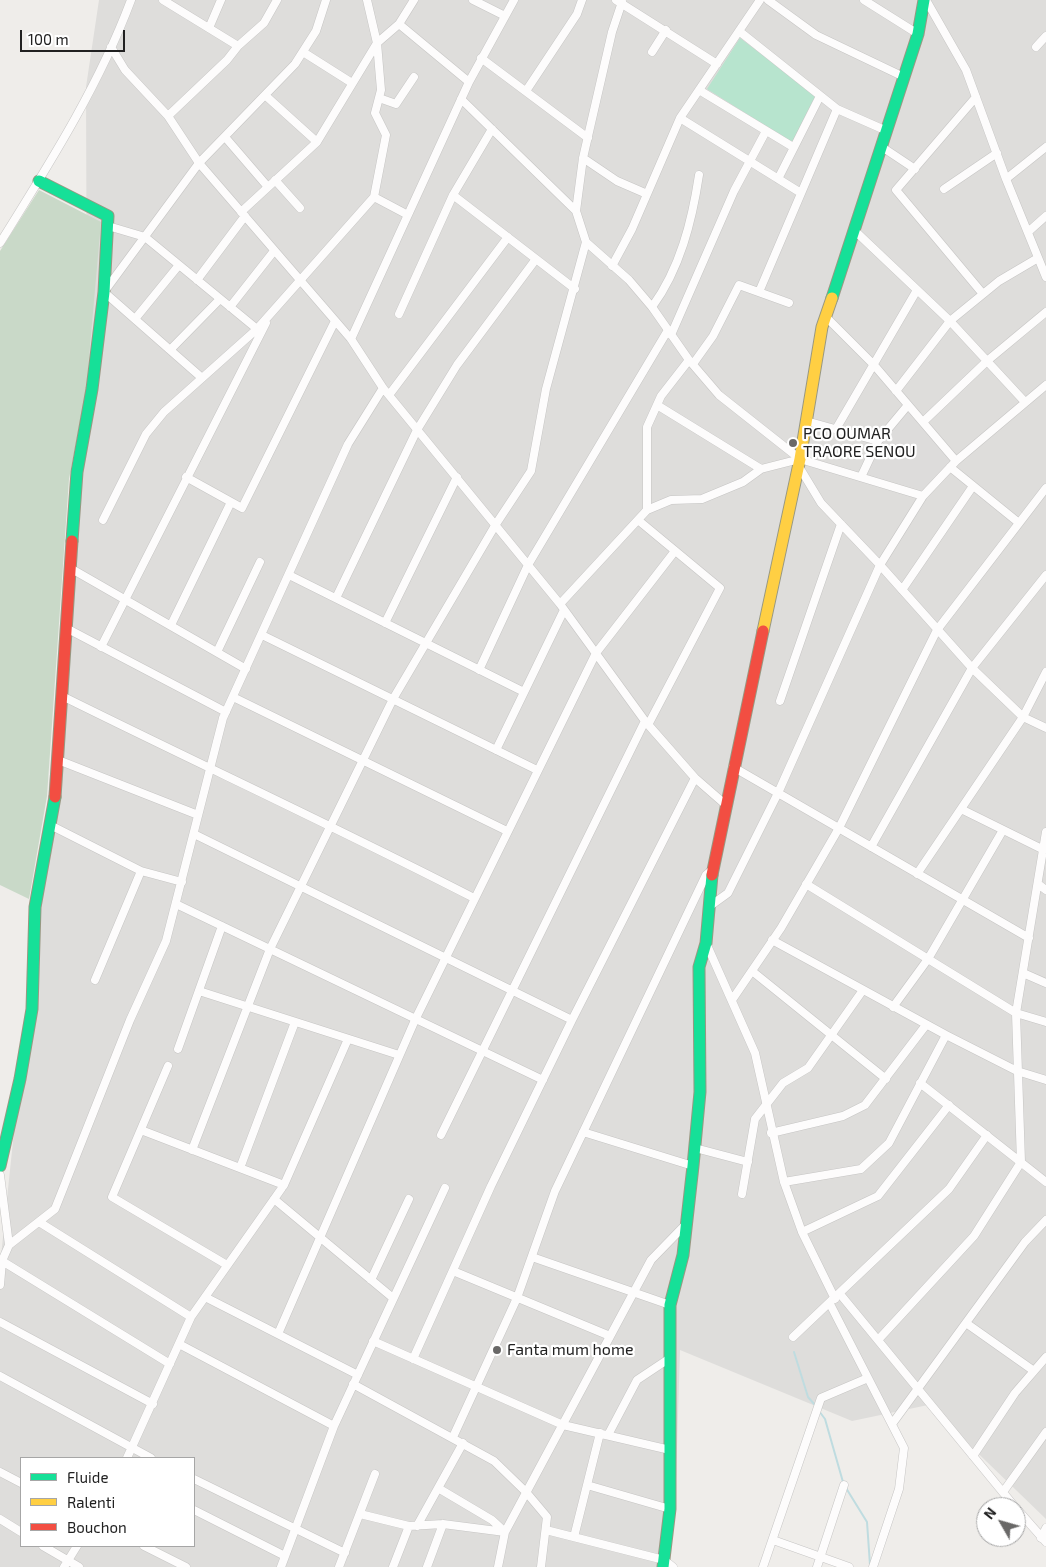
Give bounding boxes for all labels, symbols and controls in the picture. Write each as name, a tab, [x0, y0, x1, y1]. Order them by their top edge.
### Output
scale bar	[22, 20, 128, 52]
text: 100 m	[28, 30, 69, 48]
place label: PCO OUMAR TRAORE SENOU	[803, 424, 916, 462]
marker: PCO OUMAR TRAORE SENOU	[787, 437, 799, 449]
place label: Fanta mum home	[507, 1340, 633, 1360]
marker: Fanta mum home	[491, 1344, 503, 1356]
legend	[20, 1457, 195, 1547]
text: Fluide	[67, 1468, 108, 1486]
text: Ralenti	[67, 1493, 115, 1511]
north arrow	[976, 1497, 1026, 1547]
text: N	[980, 1504, 999, 1522]
text: Bouchon	[67, 1518, 127, 1536]

